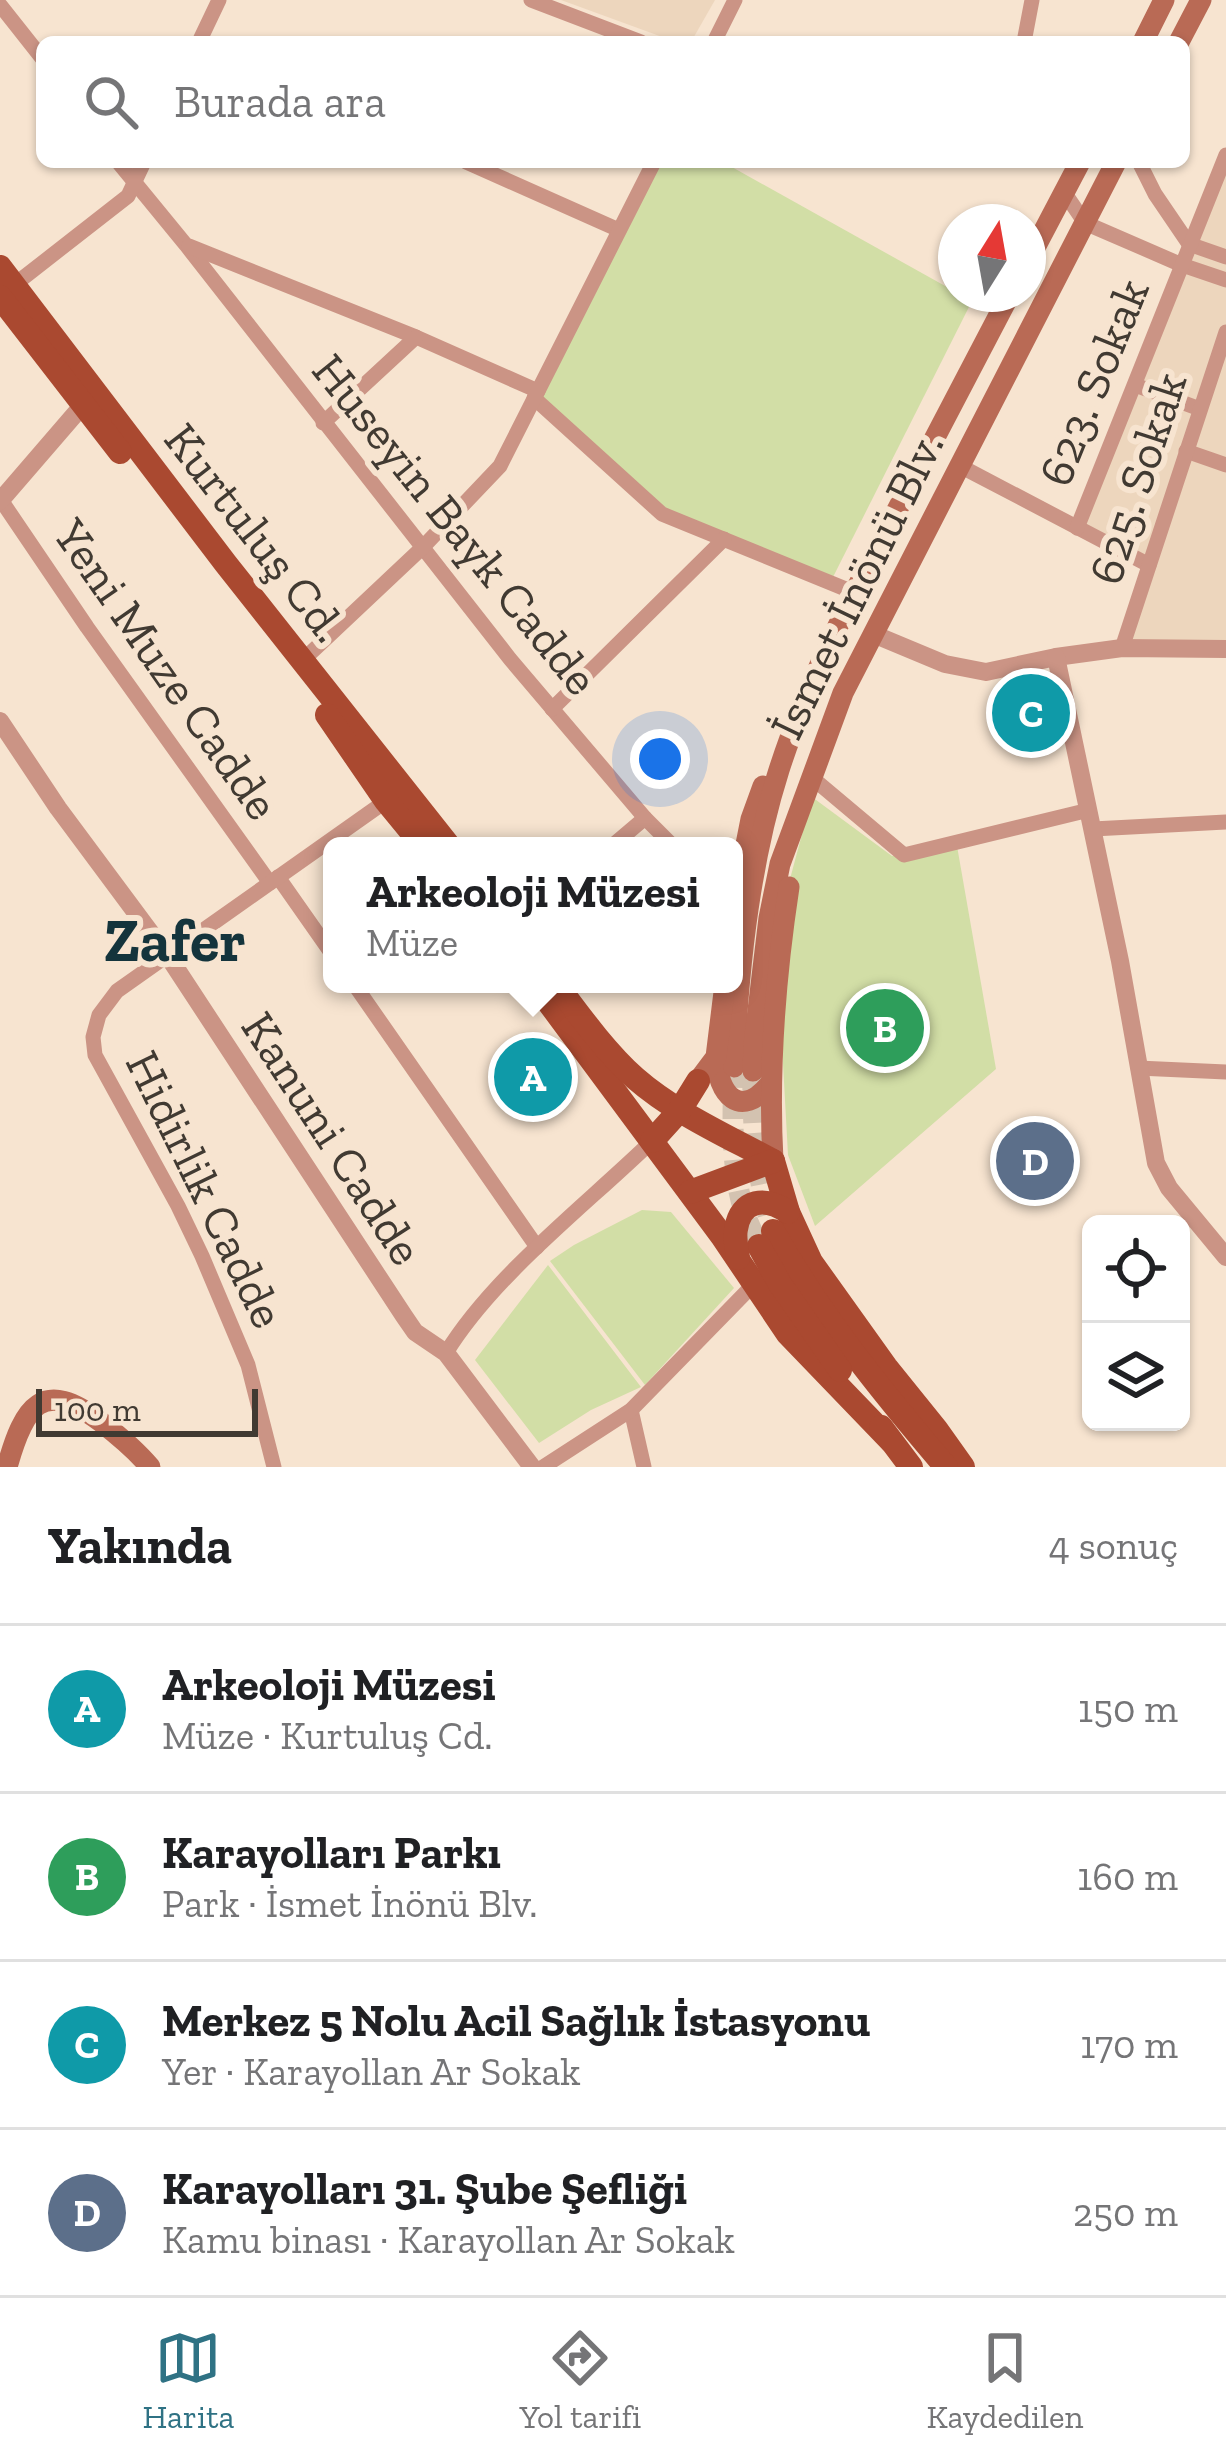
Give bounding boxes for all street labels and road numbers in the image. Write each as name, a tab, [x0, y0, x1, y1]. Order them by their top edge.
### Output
street label: 623. Sokak	[1026, 270, 1161, 494]
street label: Huseyin Bayk Cadde	[301, 343, 610, 706]
street label: 625. Sokak	[1077, 365, 1198, 591]
street label: Kurtuluş Cd.	[153, 412, 359, 653]
street label: İsmet İnönü Blv.	[757, 422, 955, 748]
street label: Yeni Muze Cadde	[41, 507, 291, 830]
street label: Kanuni Cadde	[230, 1001, 435, 1275]
street label: Hidirlik Cadde	[114, 1042, 297, 1337]

